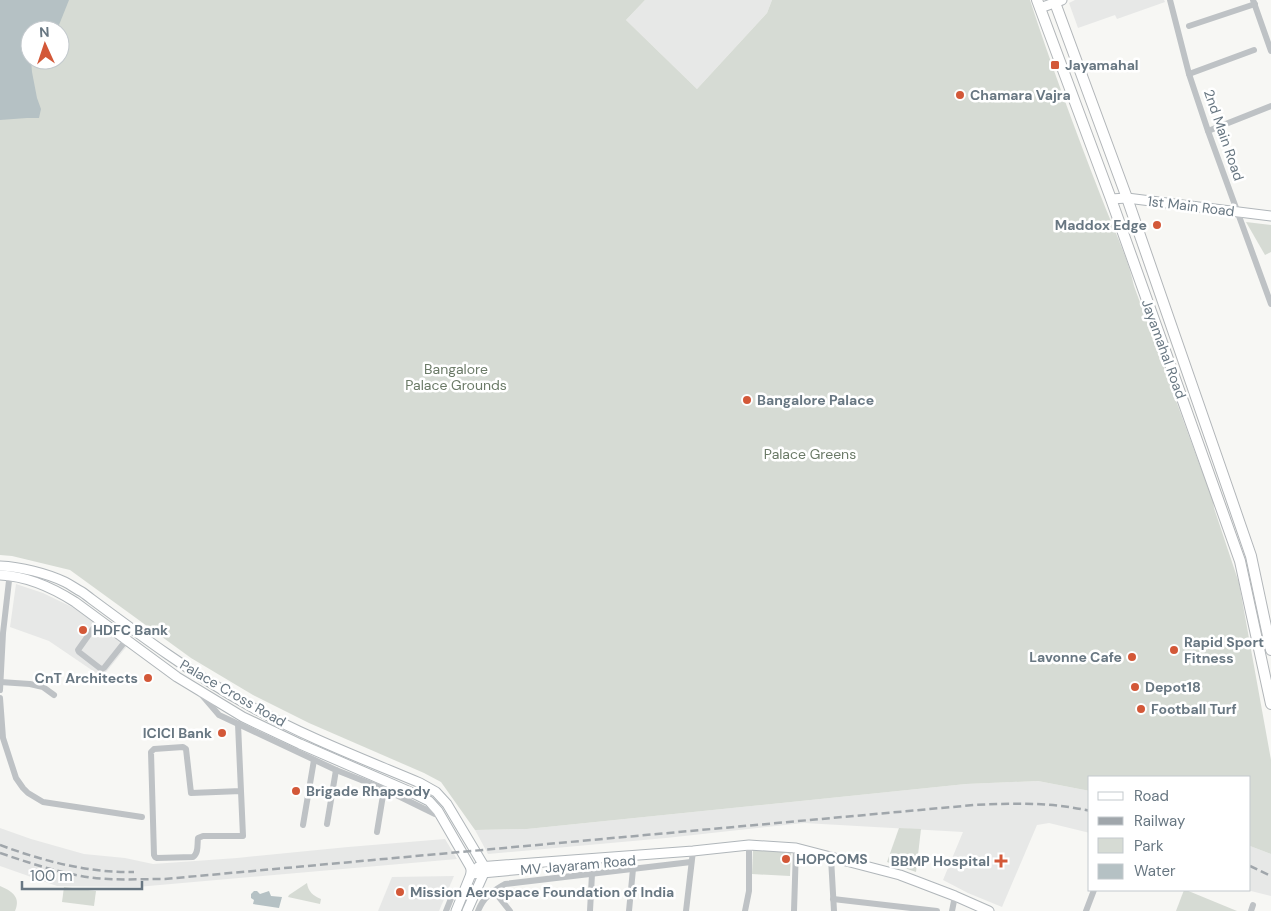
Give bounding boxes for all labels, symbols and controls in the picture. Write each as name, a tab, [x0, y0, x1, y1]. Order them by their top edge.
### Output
north arrow	[20, 20, 70, 70]
text: N	[39, 23, 50, 41]
place label: Jayamahal	[1065, 56, 1139, 74]
marker: Jayamahal	[1049, 59, 1061, 71]
place label: Chamara Vajra	[970, 86, 1071, 104]
street label: 2nd Main Road	[1200, 87, 1248, 183]
marker: Chamara Vajra	[954, 89, 966, 101]
street label: 1st Main Road	[1147, 192, 1235, 220]
place label: Maddox Edge	[1055, 216, 1147, 234]
marker: Maddox Edge	[1151, 219, 1163, 231]
street label: Jayamahal Road	[1138, 297, 1190, 401]
park label: Bangalore Palace Grounds	[405, 360, 507, 394]
place label: Bangalore Palace	[757, 391, 874, 409]
marker: Bangalore Palace	[741, 394, 753, 406]
park label: Palace Greens	[764, 445, 856, 463]
place label: HDFC Bank	[93, 621, 168, 639]
marker: HDFC Bank	[77, 624, 89, 636]
place label: Rapid Sport Fitness	[1184, 633, 1264, 667]
marker: Rapid Sport Fitness	[1168, 644, 1180, 656]
place label: Lavonne Cafe	[1029, 648, 1122, 666]
marker: Lavonne Cafe	[1126, 651, 1138, 663]
street label: Palace Cross Road	[177, 655, 289, 731]
place label: CnT Architects	[35, 669, 138, 687]
marker: CnT Architects	[142, 672, 154, 684]
place label: Depot18	[1145, 678, 1201, 696]
marker: Depot18	[1129, 681, 1141, 693]
place label: Football Turf	[1151, 700, 1237, 718]
marker: Football Turf	[1135, 703, 1147, 715]
place label: ICICI Bank	[143, 724, 212, 742]
marker: ICICI Bank	[216, 727, 228, 739]
legend	[1088, 776, 1251, 891]
place label: Brigade Rhapsody	[306, 782, 431, 800]
marker: Brigade Rhapsody	[290, 785, 302, 797]
text: Road	[1134, 786, 1169, 806]
text: Railway	[1134, 811, 1186, 831]
text: Park	[1134, 836, 1164, 856]
place label: HOPCOMS	[796, 850, 868, 868]
street label: MV Jayaram Road	[520, 851, 636, 879]
place label: BBMP Hospital	[891, 852, 990, 870]
marker: HOPCOMS	[780, 853, 792, 865]
marker: BBMP Hospital	[994, 854, 1008, 868]
scale bar	[22, 858, 142, 890]
text: Water	[1134, 861, 1176, 881]
text: 100 m	[30, 866, 73, 886]
place label: Mission Aerospace Foundation of India	[410, 883, 674, 901]
marker: Mission Aerospace Foundation of India	[394, 886, 406, 898]

